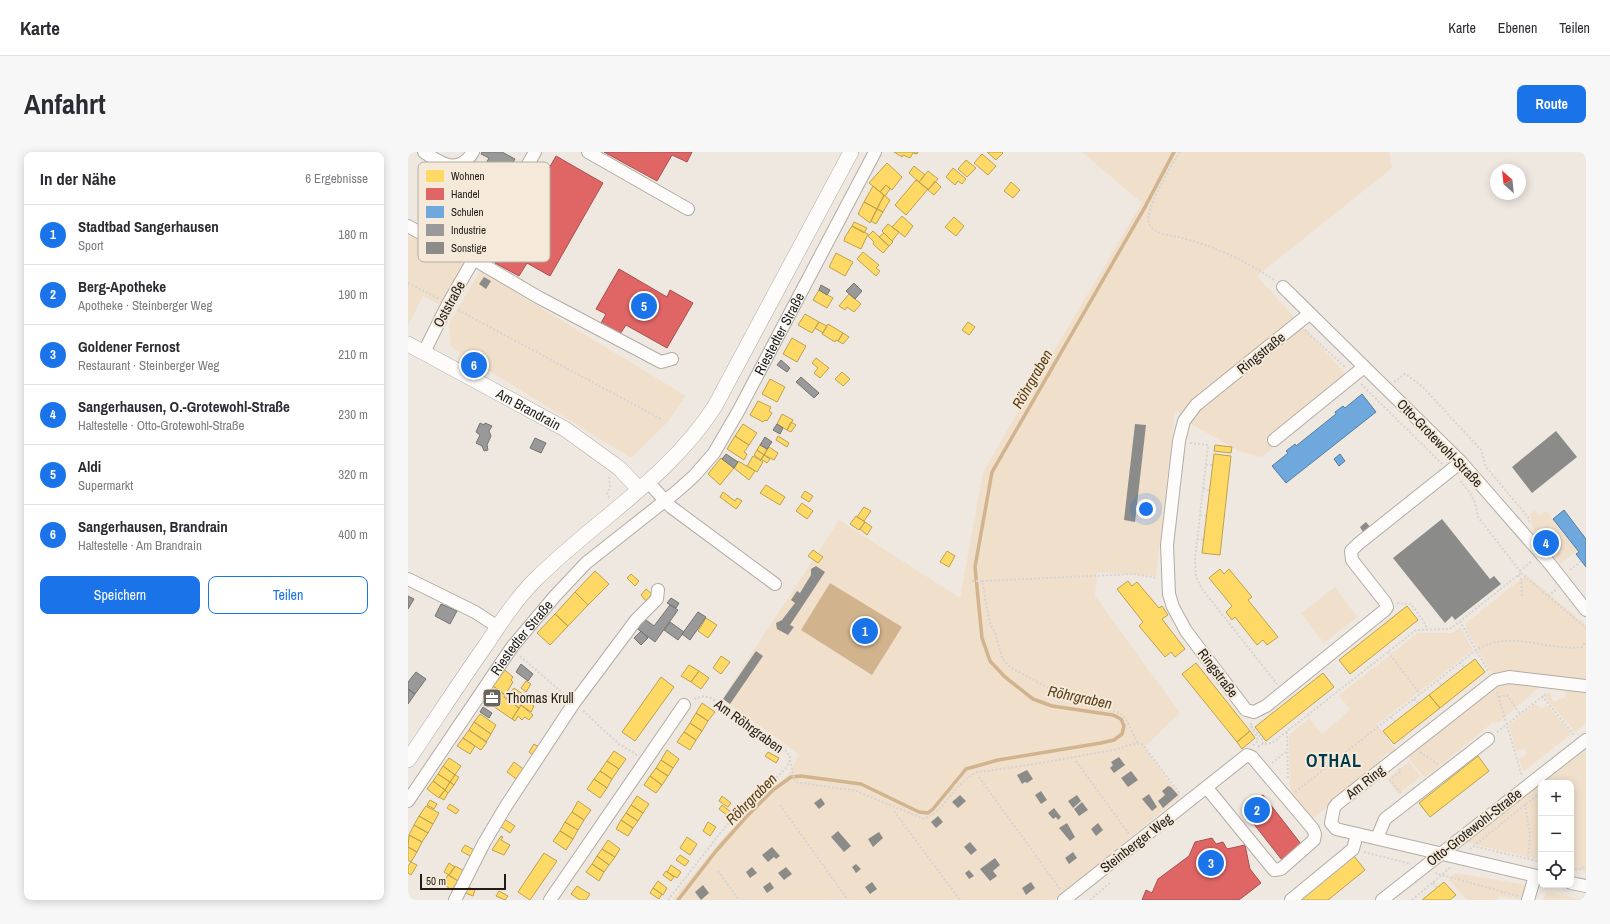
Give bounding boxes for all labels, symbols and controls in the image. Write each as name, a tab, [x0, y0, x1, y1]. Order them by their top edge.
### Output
text: Karte	[20, 15, 60, 41]
text: Karte	[1448, 19, 1476, 37]
text: Ebenen	[1498, 19, 1537, 37]
text: Teilen	[1559, 19, 1590, 37]
text: Anfahrt	[24, 85, 106, 123]
button: Route	[1517, 85, 1586, 123]
legend	[418, 162, 550, 262]
north arrow	[1490, 164, 1526, 200]
text: In der Nähe	[40, 167, 116, 190]
text: Wohnen	[451, 169, 484, 183]
text: 6 Ergebnisse	[305, 170, 368, 187]
text: Handel	[451, 187, 480, 201]
text: Schulen	[451, 205, 484, 219]
text: Stadtbad Sangerhausen	[78, 216, 219, 237]
text: Industrie	[451, 223, 486, 237]
text: 1	[50, 226, 56, 243]
text: 180 m	[338, 226, 368, 243]
text: Sport	[78, 237, 103, 254]
text: Sonstige	[451, 241, 487, 255]
text: Berg-Apotheke	[78, 276, 166, 297]
street label: Oststraße	[429, 278, 469, 330]
text: 2	[50, 286, 56, 303]
text: 190 m	[338, 286, 368, 303]
street label: Riestedter Straße	[750, 289, 808, 378]
pin: 5	[631, 291, 657, 321]
text: Apotheke · Steinberger Weg	[78, 297, 212, 314]
street label: Ringstraße	[1233, 328, 1289, 378]
text: Goldener Fernost	[78, 336, 180, 357]
water label: Röhrgraben	[1007, 345, 1057, 412]
text: 3	[50, 346, 56, 363]
text: 210 m	[338, 346, 368, 363]
pin: 6	[461, 350, 487, 380]
text: Restaurant · Steinberger Weg	[78, 357, 219, 374]
street label: Am Brandrain	[492, 384, 564, 434]
street label: Otto-Grotewohl-Straße	[1393, 395, 1487, 491]
text: Sangerhausen, O.-Grotewohl-Straße	[78, 396, 290, 417]
text: 4	[50, 406, 56, 423]
text: 230 m	[338, 406, 368, 423]
text: Haltestelle · Otto-Grotewohl-Straße	[78, 417, 244, 434]
text: Aldi	[78, 456, 101, 477]
text: 5	[50, 466, 56, 483]
text: 320 m	[338, 466, 368, 483]
text: Supermarkt	[78, 477, 133, 494]
your location	[1136, 499, 1156, 519]
text: Sangerhausen, Brandrain	[78, 516, 228, 537]
text: 6	[50, 526, 56, 543]
text: 400 m	[338, 526, 368, 543]
pin: 4	[1533, 528, 1559, 558]
text: Haltestelle · Am Brandrain	[78, 537, 202, 554]
button: Speichern	[40, 576, 200, 614]
button: Teilen	[208, 576, 368, 614]
street label: Riestedter Straße	[487, 596, 557, 679]
pin: 1	[852, 616, 878, 646]
street label: Ringstraße	[1194, 645, 1242, 701]
water label: Röhrgraben	[1046, 680, 1114, 714]
office icon: Thomas Krull	[481, 687, 503, 709]
place label: Thomas Krull	[506, 689, 574, 707]
street label: Am Röhrgraben	[710, 694, 787, 757]
district label: OTHAL	[1306, 748, 1362, 773]
street label: Am Ring	[1341, 761, 1389, 803]
water label: Röhrgraben	[721, 768, 782, 829]
map controls	[1538, 780, 1574, 888]
button: +	[1538, 780, 1574, 816]
street label: Otto-Grotewohl-Straße	[1423, 784, 1525, 870]
pin: 2	[1244, 795, 1270, 825]
street label: Steinberger Weg	[1096, 809, 1176, 877]
button: −	[1538, 816, 1574, 852]
pin: 3	[1198, 848, 1224, 878]
button: locate	[1538, 852, 1574, 888]
scale bar	[420, 872, 506, 891]
text: 50 m	[426, 874, 446, 888]

